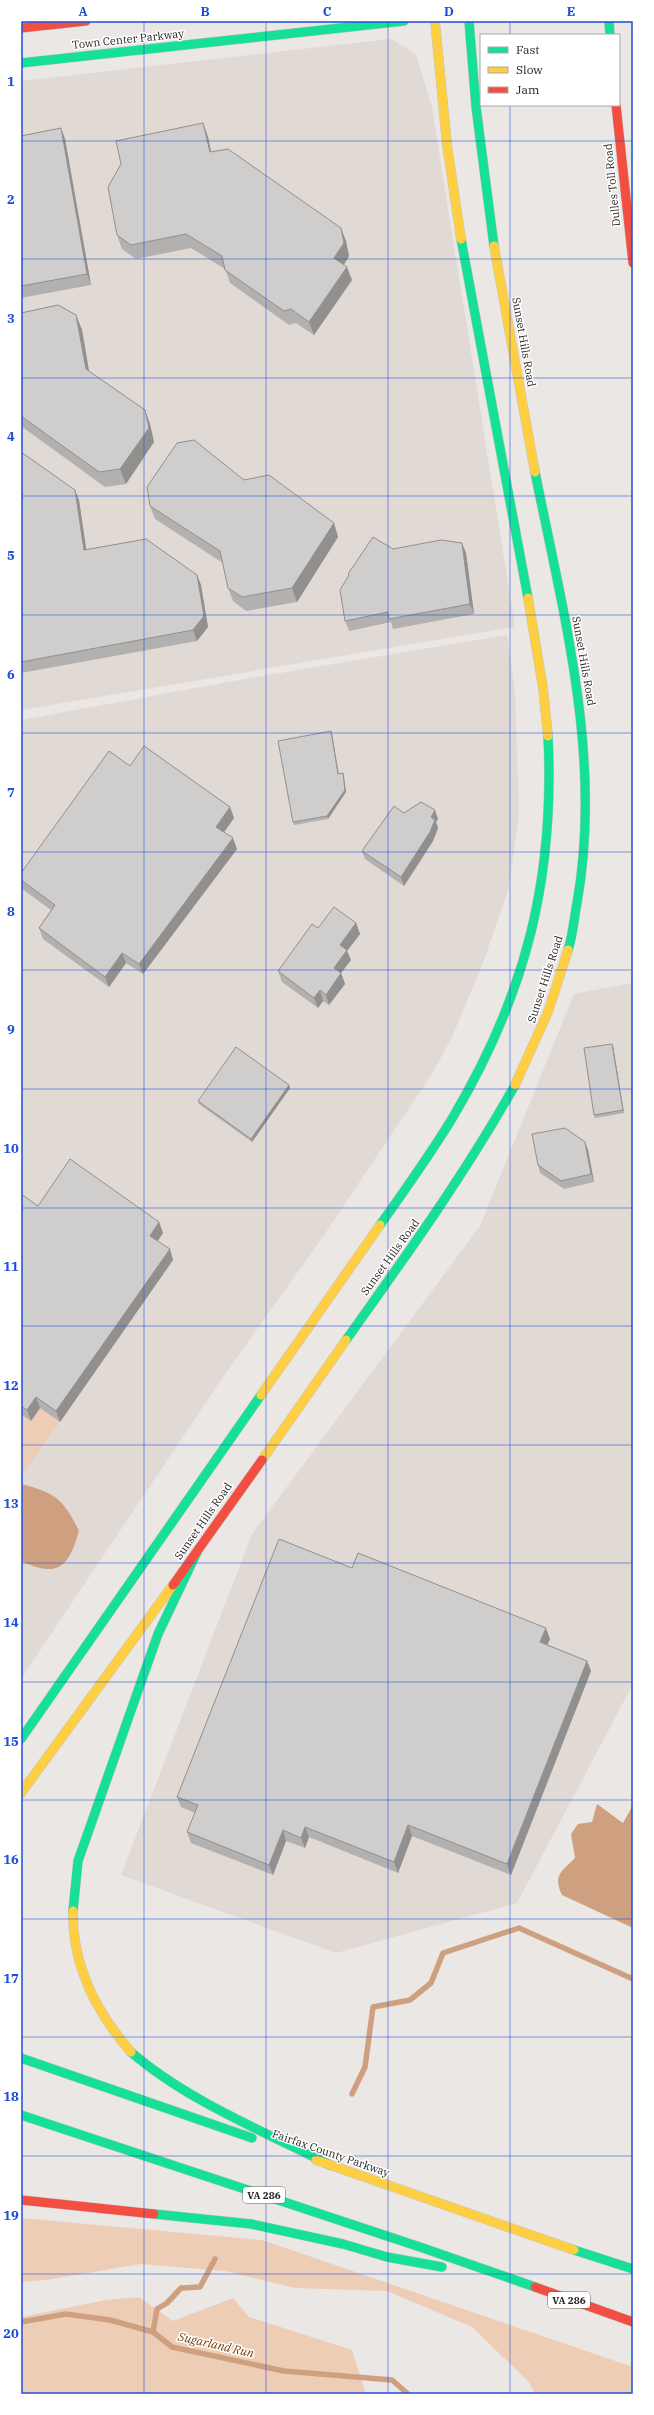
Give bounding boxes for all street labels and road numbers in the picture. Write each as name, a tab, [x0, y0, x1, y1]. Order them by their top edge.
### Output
street label: Town Center Parkway	[71, 26, 185, 52]
street label: Dulles Toll Road	[601, 143, 623, 227]
street label: Sunset Hills Road	[509, 296, 539, 388]
street label: Sunset Hills Road	[569, 615, 599, 707]
street label: Sunset Hills Road	[524, 933, 566, 1024]
street label: Sunset Hills Road	[358, 1216, 423, 1298]
street label: Sunset Hills Road	[171, 1480, 235, 1562]
street label: Fairfax County Parkway	[271, 2126, 392, 2180]
road number: VA 286	[243, 2187, 285, 2203]
road number: VA 286	[548, 2292, 590, 2308]

